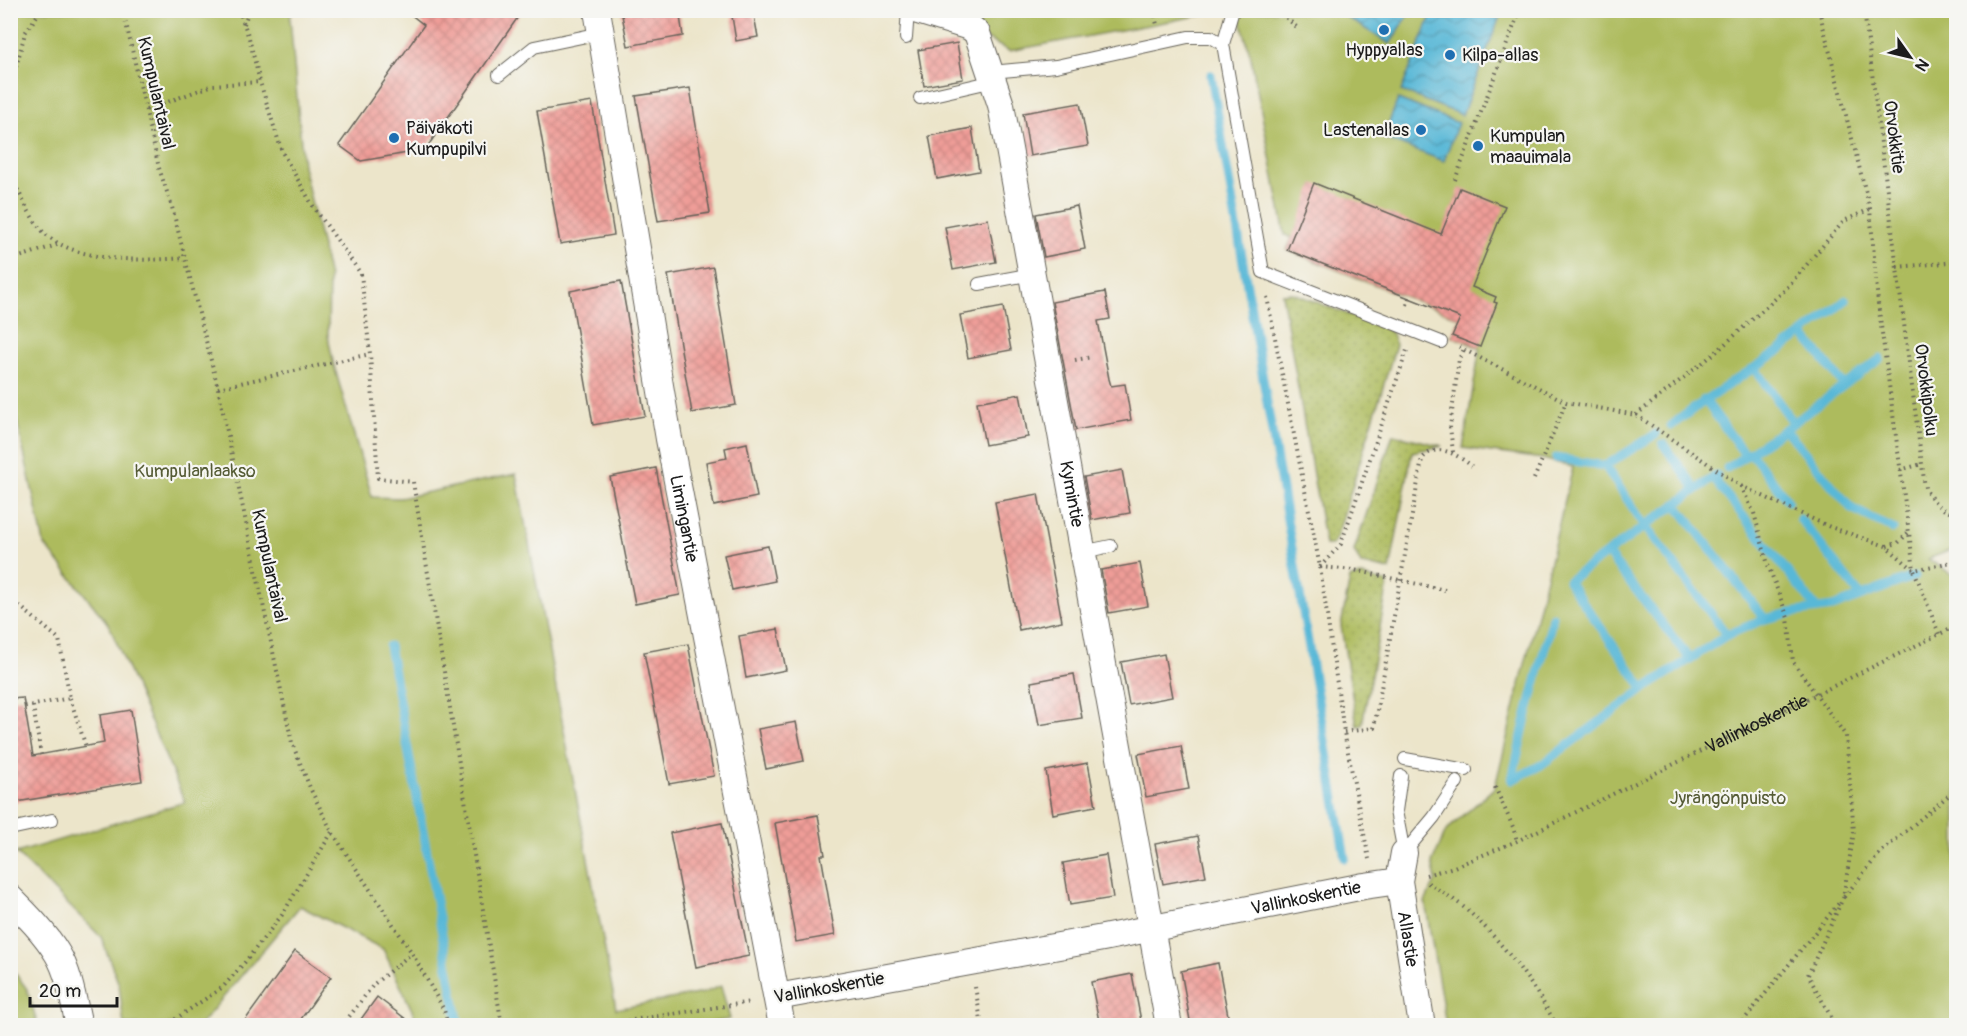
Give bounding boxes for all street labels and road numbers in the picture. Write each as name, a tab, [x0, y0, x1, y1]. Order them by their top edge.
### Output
street label: Kumpulantaival	[132, 34, 180, 152]
street label: Orvokkitie	[1878, 99, 1910, 175]
street label: Orvokkipolku	[1909, 343, 1943, 437]
street label: Kymintie	[1055, 459, 1089, 529]
street label: Limingantie	[665, 473, 704, 564]
street label: Kumpulantaival	[246, 507, 292, 625]
street label: Vallinkoskentie	[1701, 689, 1812, 759]
street label: Vallinkoskentie	[1249, 875, 1363, 920]
street label: Allastie	[1392, 909, 1424, 968]
street label: Vallinkoskentie	[772, 967, 886, 1009]

